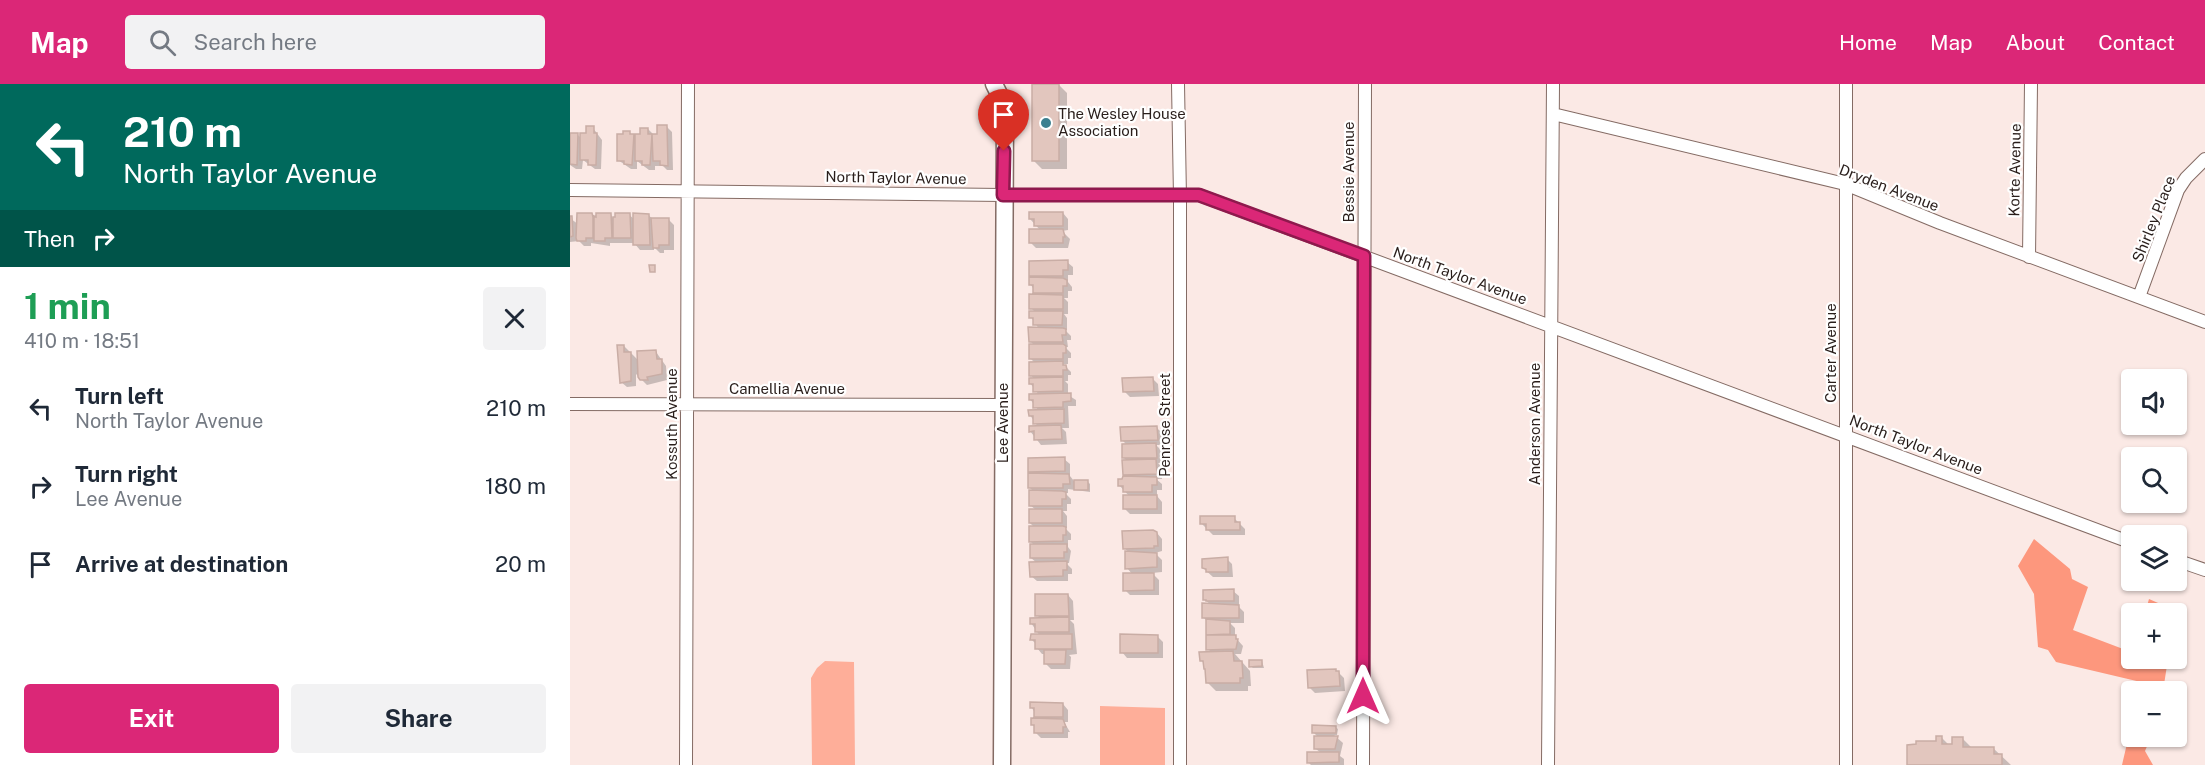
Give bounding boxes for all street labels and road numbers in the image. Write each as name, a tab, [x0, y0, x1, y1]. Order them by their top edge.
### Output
street label: Bessie Avenue	[1340, 122, 1357, 223]
street label: Korte Avenue	[2005, 123, 2024, 217]
street label: Dryden Avenue	[1837, 161, 1942, 214]
street label: North Taylor Avenue	[825, 168, 967, 187]
street label: Shirley Place	[2129, 173, 2179, 264]
street label: North Taylor Avenue	[1391, 243, 1529, 308]
street label: Carter Avenue	[1822, 303, 1839, 403]
street label: Anderson Avenue	[1526, 363, 1543, 485]
street label: Kossuth Avenue	[663, 368, 680, 480]
street label: Penrose Street	[1156, 373, 1173, 477]
street label: Camellia Avenue	[729, 380, 845, 397]
street label: Lee Avenue	[994, 383, 1011, 463]
street label: North Taylor Avenue	[1847, 411, 1985, 478]

